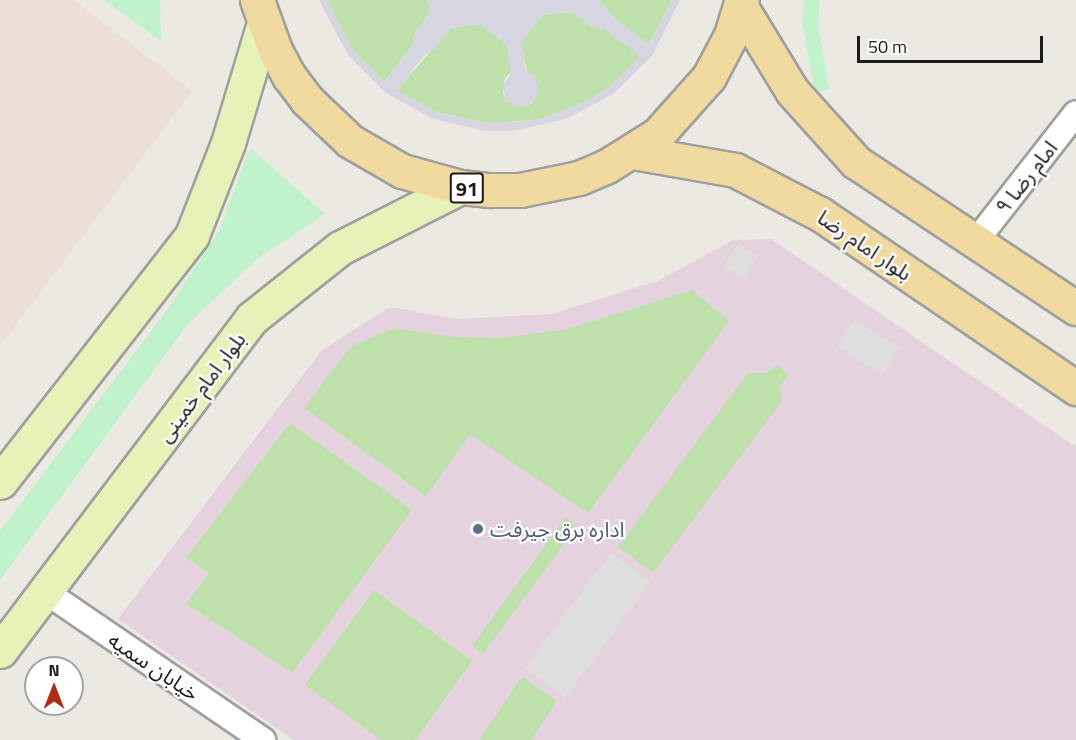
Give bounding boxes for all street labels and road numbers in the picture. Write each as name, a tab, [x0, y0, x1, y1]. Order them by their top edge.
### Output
street label: امام رضا ۹	[990, 135, 1062, 219]
road number: 91	[449, 171, 485, 205]
street label: بلوار امام رضا	[813, 204, 917, 286]
street label: بلوار امام خمینی	[151, 327, 251, 447]
street label: خیابان سمیه	[104, 627, 204, 705]

